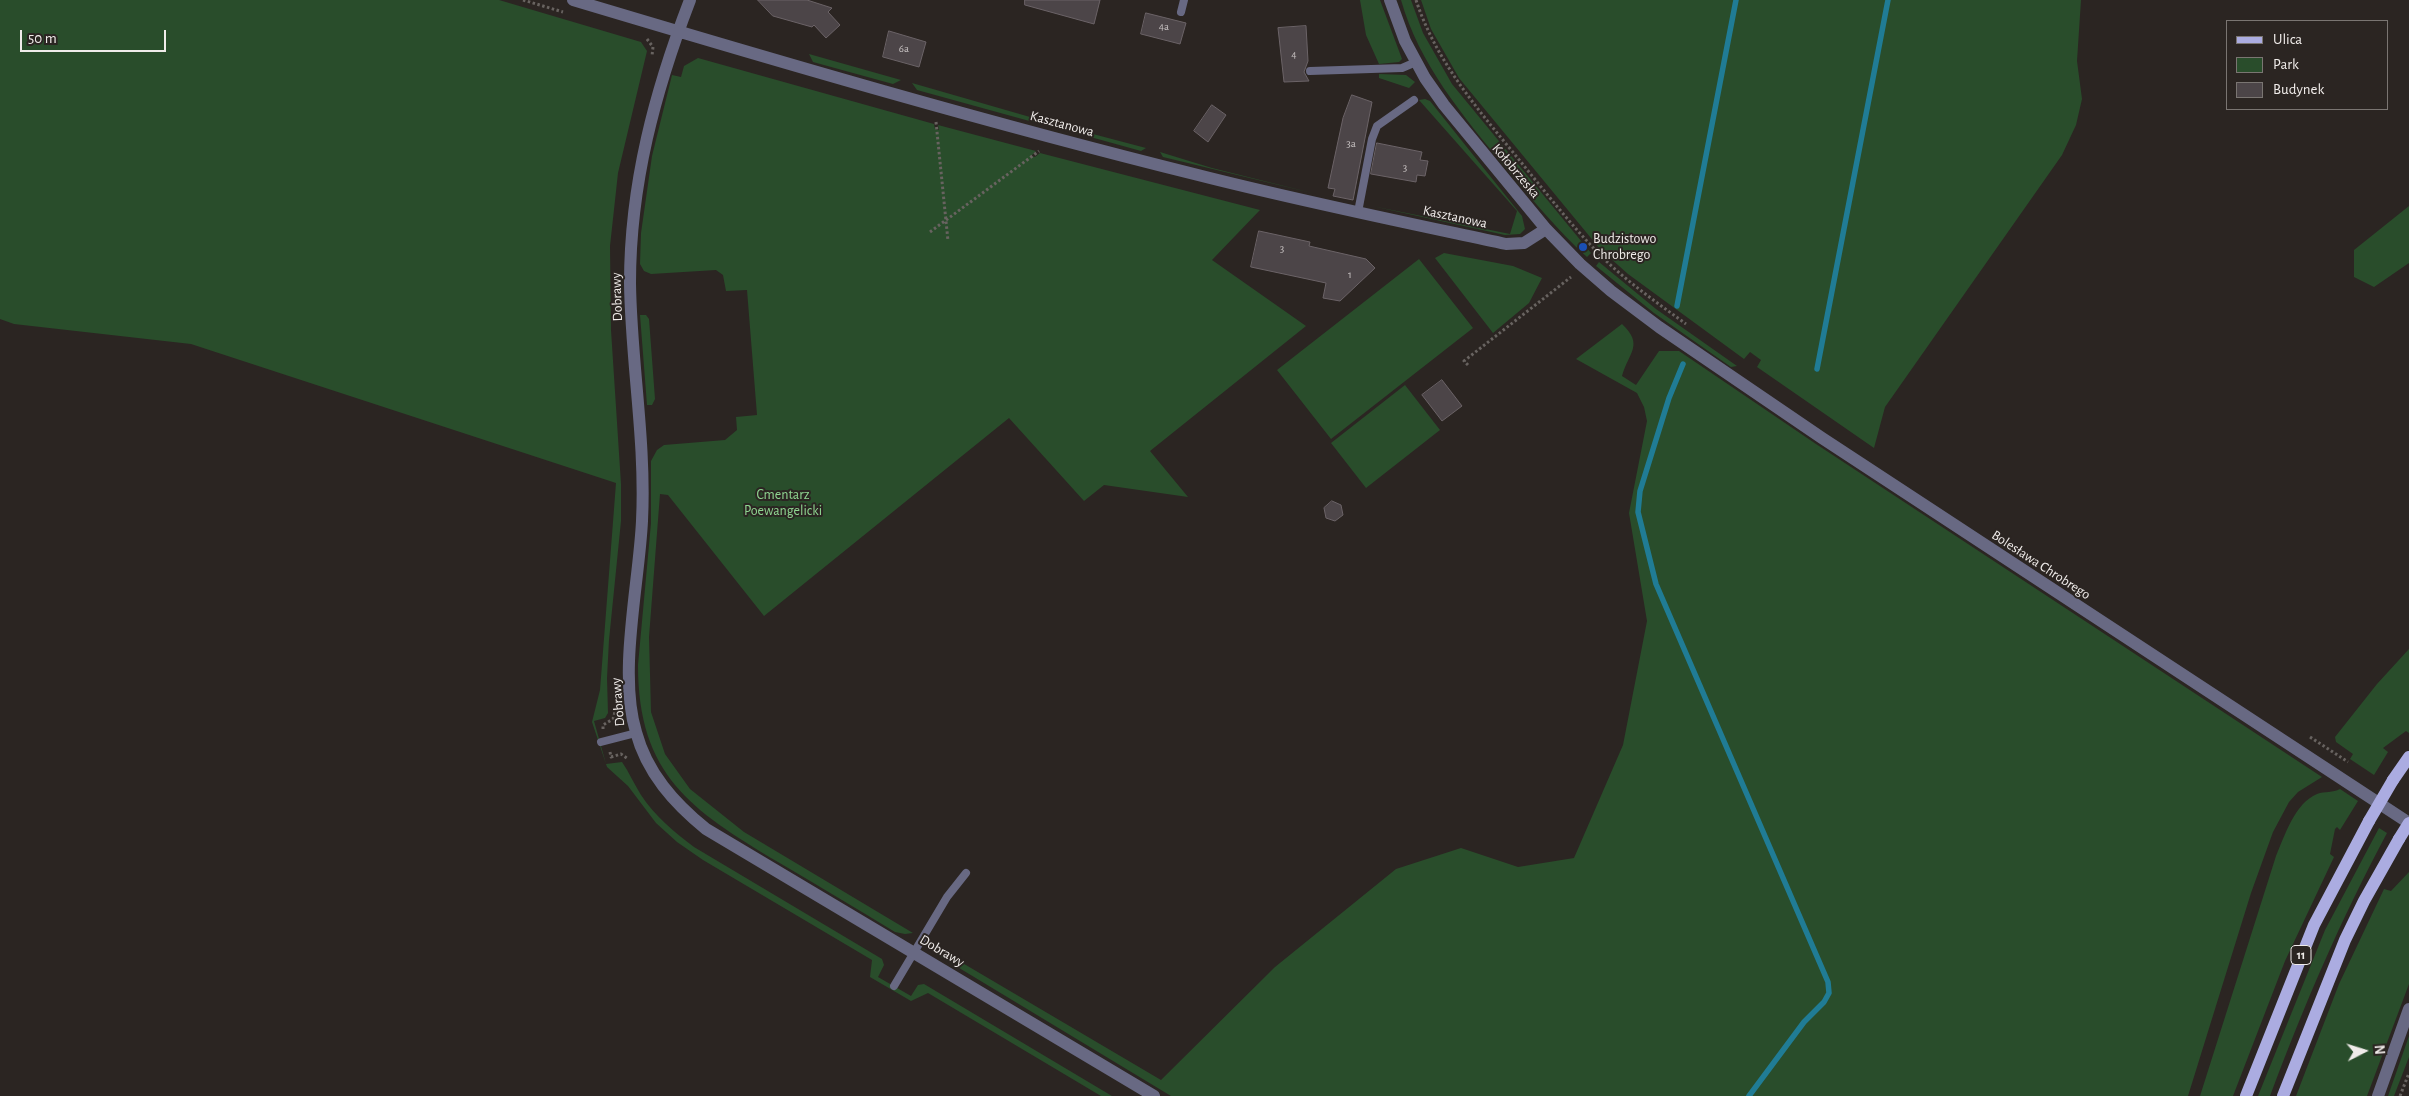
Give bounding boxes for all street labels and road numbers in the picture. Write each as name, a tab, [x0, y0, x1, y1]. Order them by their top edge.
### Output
street label: Kasztanowa	[1028, 107, 1096, 141]
street label: Kołobrzeska	[1488, 140, 1544, 202]
street label: Kasztanowa	[1421, 202, 1489, 232]
street label: Dobrawy	[608, 272, 626, 322]
street label: Bolesława Chrobrego	[1988, 527, 2094, 603]
street label: Dobrawy	[607, 677, 629, 727]
street label: Dobrawy	[917, 931, 967, 971]
road number: 11	[2291, 946, 2311, 964]

